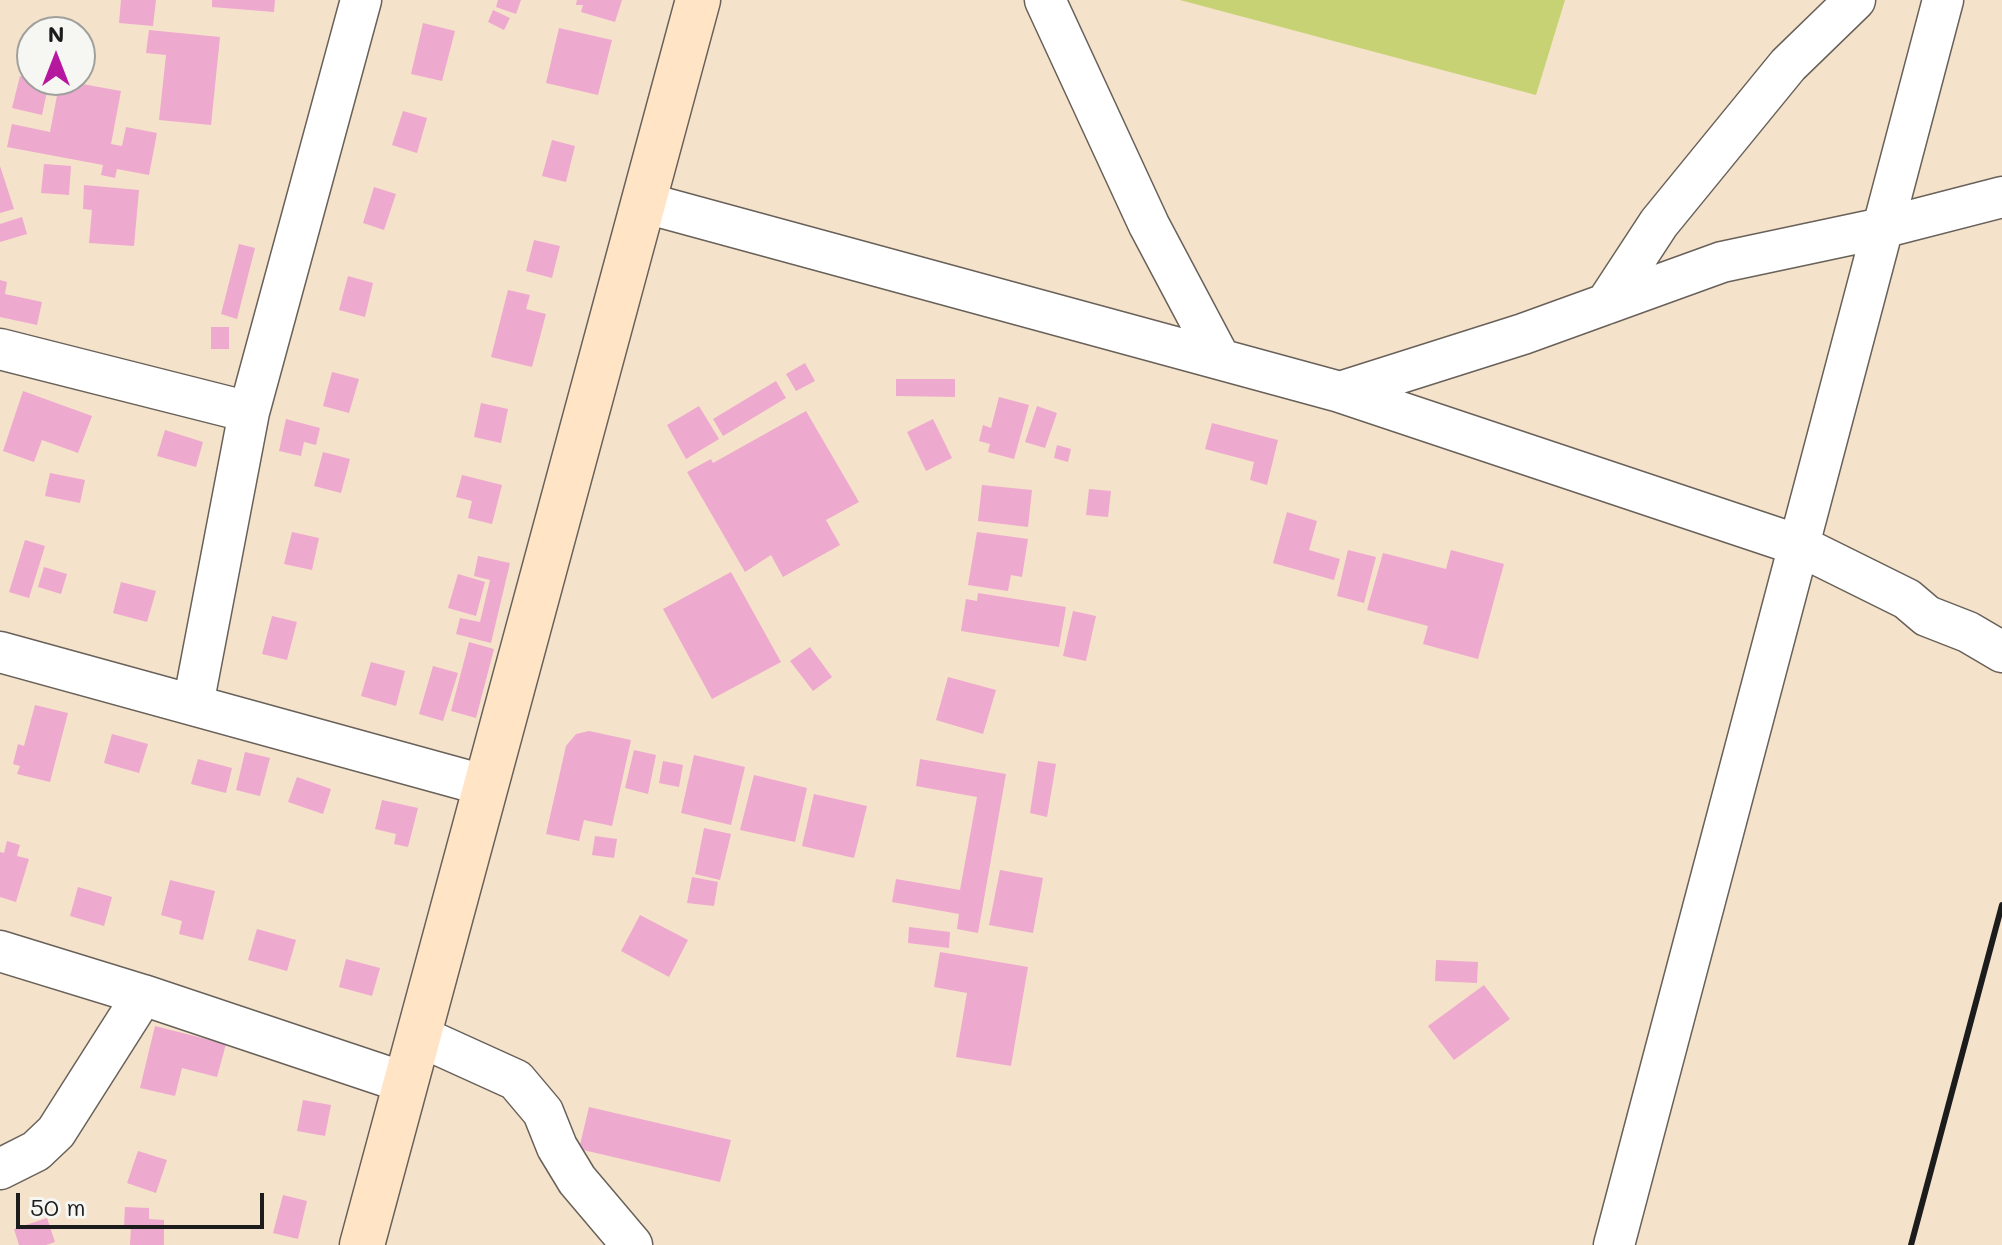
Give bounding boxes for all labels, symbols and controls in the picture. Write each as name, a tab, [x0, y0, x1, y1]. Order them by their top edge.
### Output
north arrow	[16, 16, 96, 96]
text: N	[48, 19, 64, 48]
scale bar	[20, 1177, 268, 1227]
text: 50 m	[30, 1191, 86, 1222]

